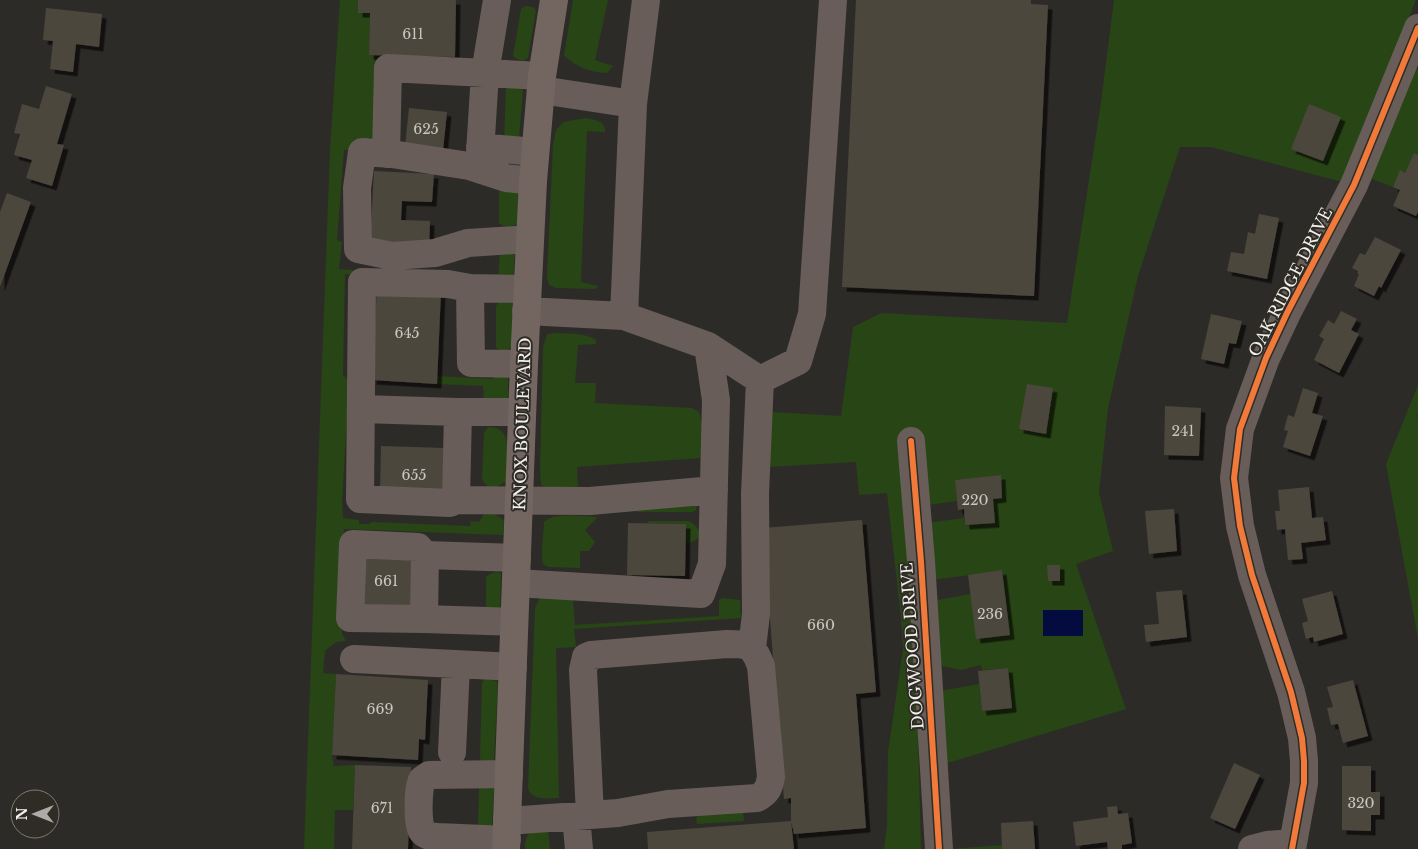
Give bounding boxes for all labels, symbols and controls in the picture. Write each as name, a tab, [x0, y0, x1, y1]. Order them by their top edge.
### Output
house number: 611	[402, 25, 424, 43]
house number: 625	[413, 120, 439, 138]
street label: OAK RIDGE DRIVE	[1244, 204, 1336, 360]
house number: 645	[394, 324, 420, 342]
street label: KNOX BOULEVARD	[509, 337, 535, 511]
house number: 241	[1171, 422, 1195, 440]
house number: 655	[402, 466, 427, 484]
house number: 220	[961, 491, 989, 509]
street label: DOGWOOD DRIVE	[896, 562, 928, 730]
house number: 661	[374, 572, 398, 590]
house number: 236	[977, 605, 1003, 623]
house number: 660	[807, 616, 835, 634]
house number: 669	[366, 700, 394, 718]
north arrow	[10, 789, 60, 839]
house number: 320	[1347, 794, 1375, 812]
house number: 671	[371, 799, 393, 817]
text: N	[13, 807, 31, 821]

